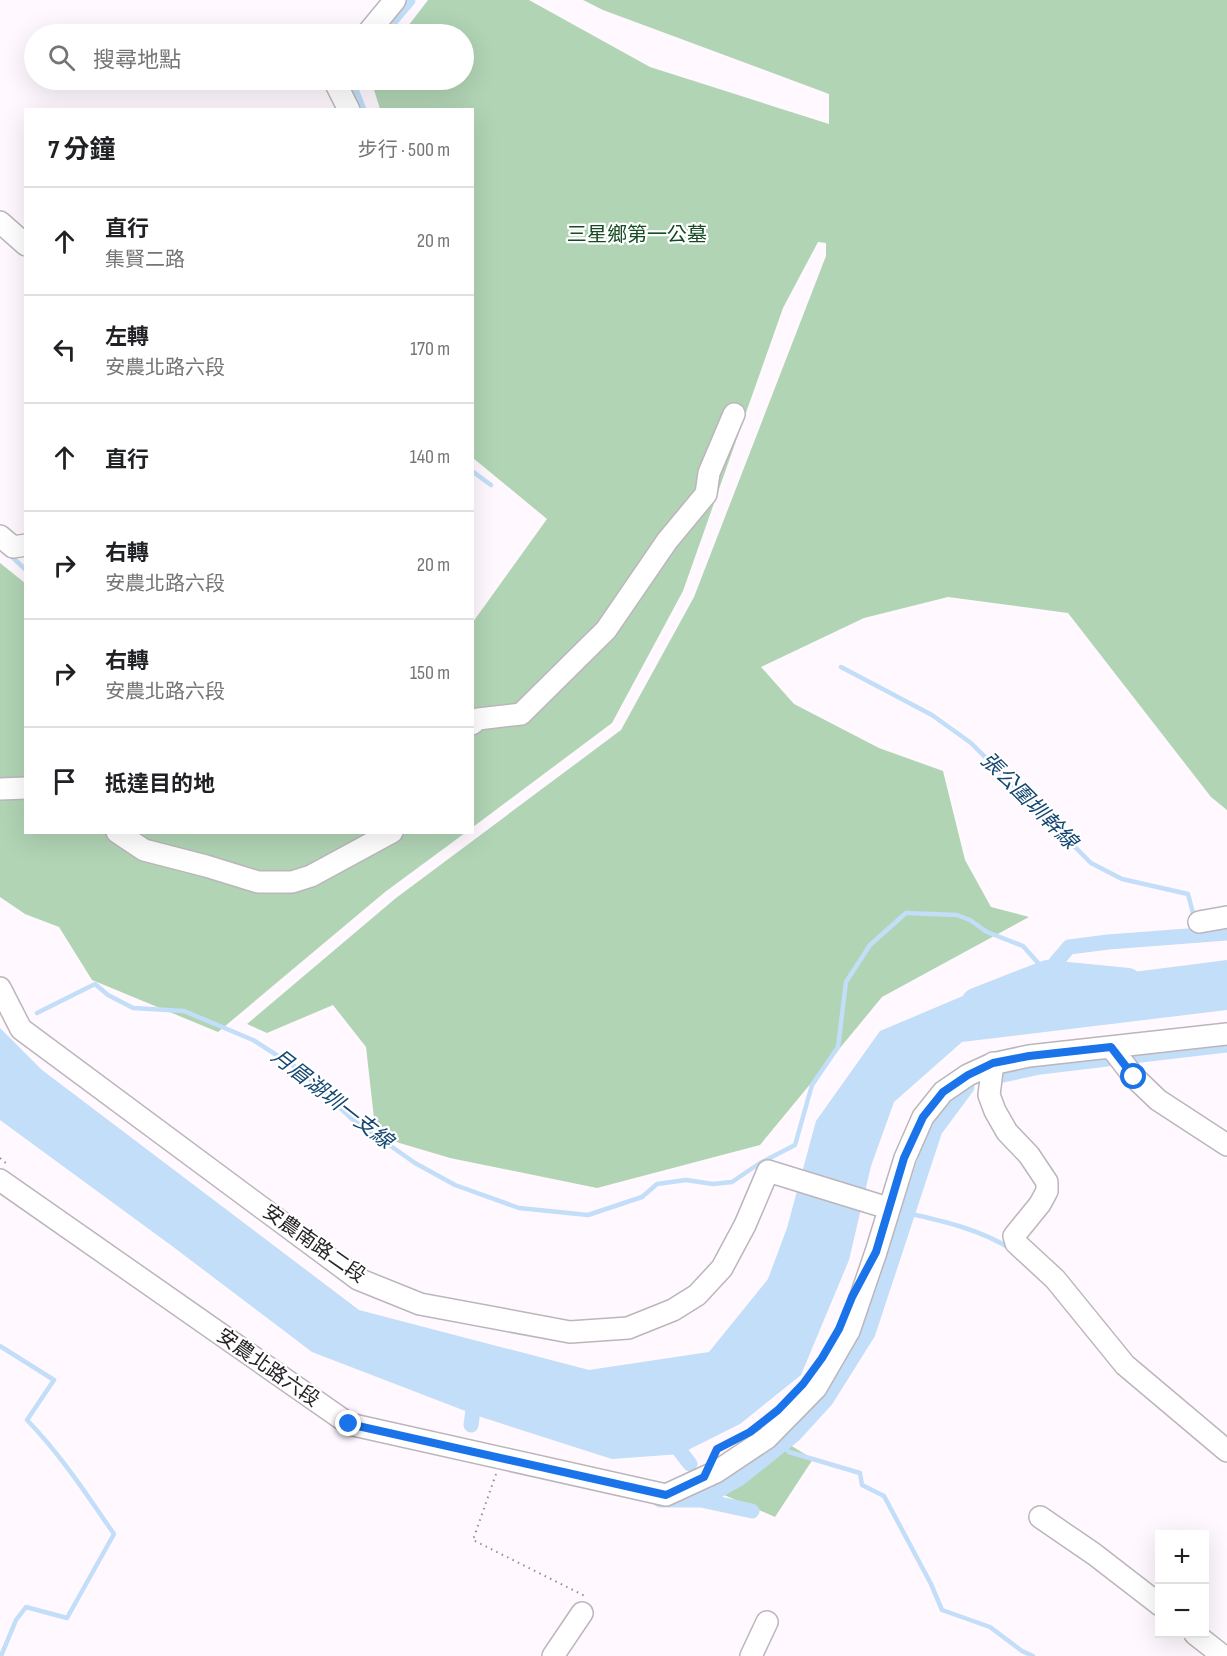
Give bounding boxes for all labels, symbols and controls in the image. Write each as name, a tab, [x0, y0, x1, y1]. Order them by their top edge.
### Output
search box	[24, 24, 474, 90]
icon: search	[45, 41, 78, 74]
text: 搜尋地點	[93, 47, 181, 74]
text: 7 分鐘	[48, 135, 115, 166]
text: 步行 · 500 m	[358, 138, 450, 162]
text: 直行	[105, 216, 149, 243]
park label: 三星鄉第一公墓	[567, 223, 707, 247]
icon: ahead	[48, 225, 81, 258]
text: 20 m	[417, 229, 450, 253]
text: 集賢二路	[105, 248, 185, 272]
text: 左轉	[105, 324, 149, 351]
icon: left	[48, 333, 81, 366]
text: 170 m	[410, 337, 450, 361]
text: 安農北路六段	[105, 356, 225, 380]
icon: ahead	[48, 441, 81, 474]
text: 140 m	[410, 445, 450, 469]
text: 直行	[105, 447, 149, 474]
text: 右轉	[105, 540, 149, 567]
icon: right	[48, 549, 81, 582]
text: 20 m	[417, 553, 450, 577]
text: 安農北路六段	[105, 572, 225, 596]
text: 右轉	[105, 648, 149, 675]
icon: right	[48, 657, 81, 690]
text: 150 m	[410, 661, 450, 685]
text: 安農北路六段	[105, 680, 225, 704]
water label: 張公圍圳幹線	[976, 748, 1084, 856]
icon: arrive	[48, 765, 81, 798]
text: 抵達目的地	[105, 771, 215, 798]
water label: 月眉湖圳一支線	[266, 1044, 399, 1155]
route start	[1120, 1063, 1146, 1089]
street label: 安農南路二段	[258, 1200, 370, 1288]
street label: 安農北路六段	[212, 1324, 324, 1412]
route end	[335, 1410, 361, 1436]
map controls	[1155, 1530, 1209, 1638]
button: +	[1155, 1530, 1209, 1584]
button: −	[1155, 1584, 1209, 1638]

